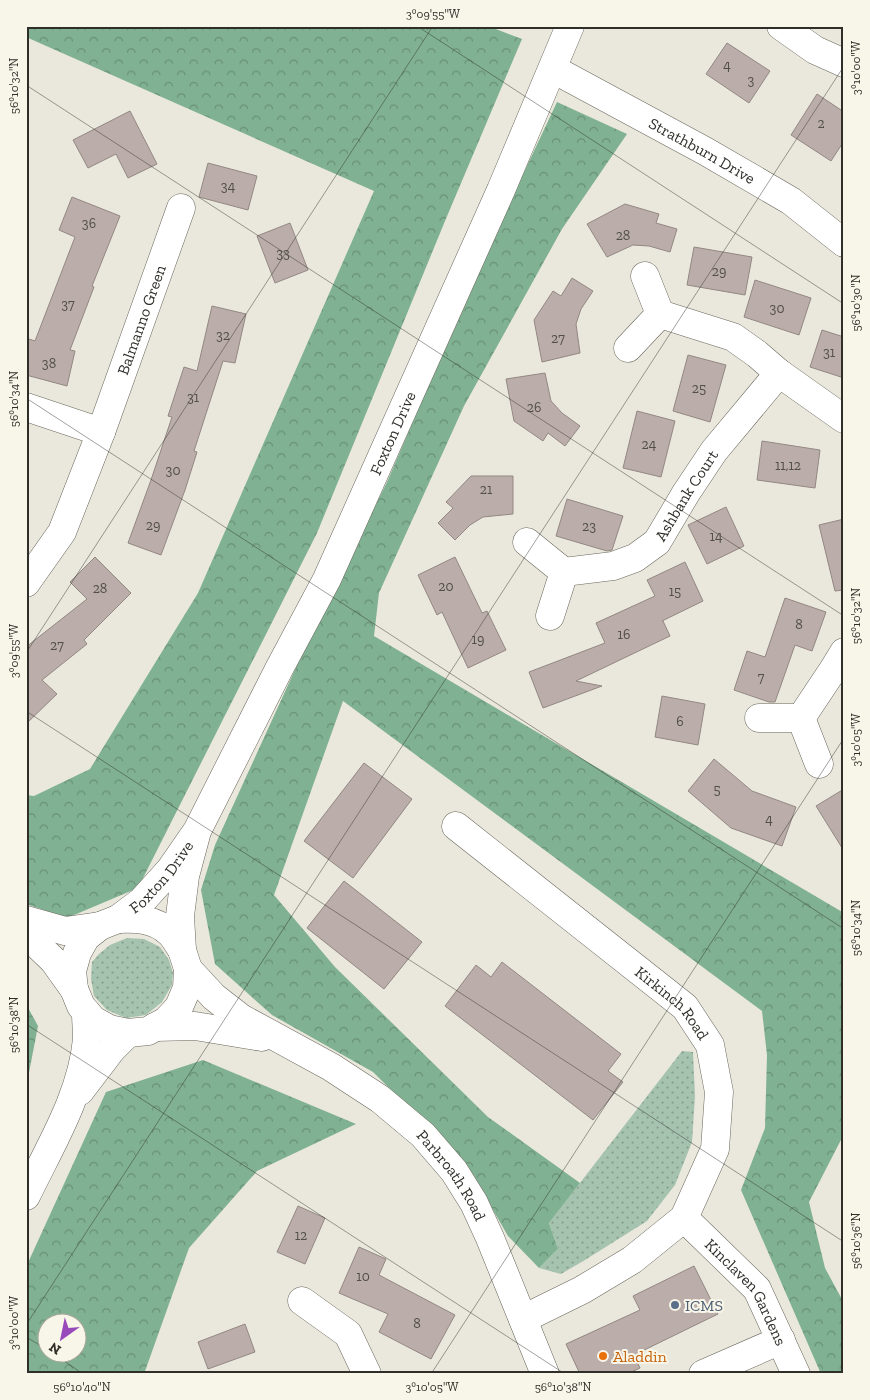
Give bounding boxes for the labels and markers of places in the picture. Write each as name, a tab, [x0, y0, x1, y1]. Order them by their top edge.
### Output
place label: ICMS	[685, 1296, 723, 1315]
marker: ICMS	[669, 1299, 681, 1311]
place label: Aladdin	[613, 1347, 667, 1366]
marker: Aladdin	[597, 1350, 609, 1362]

